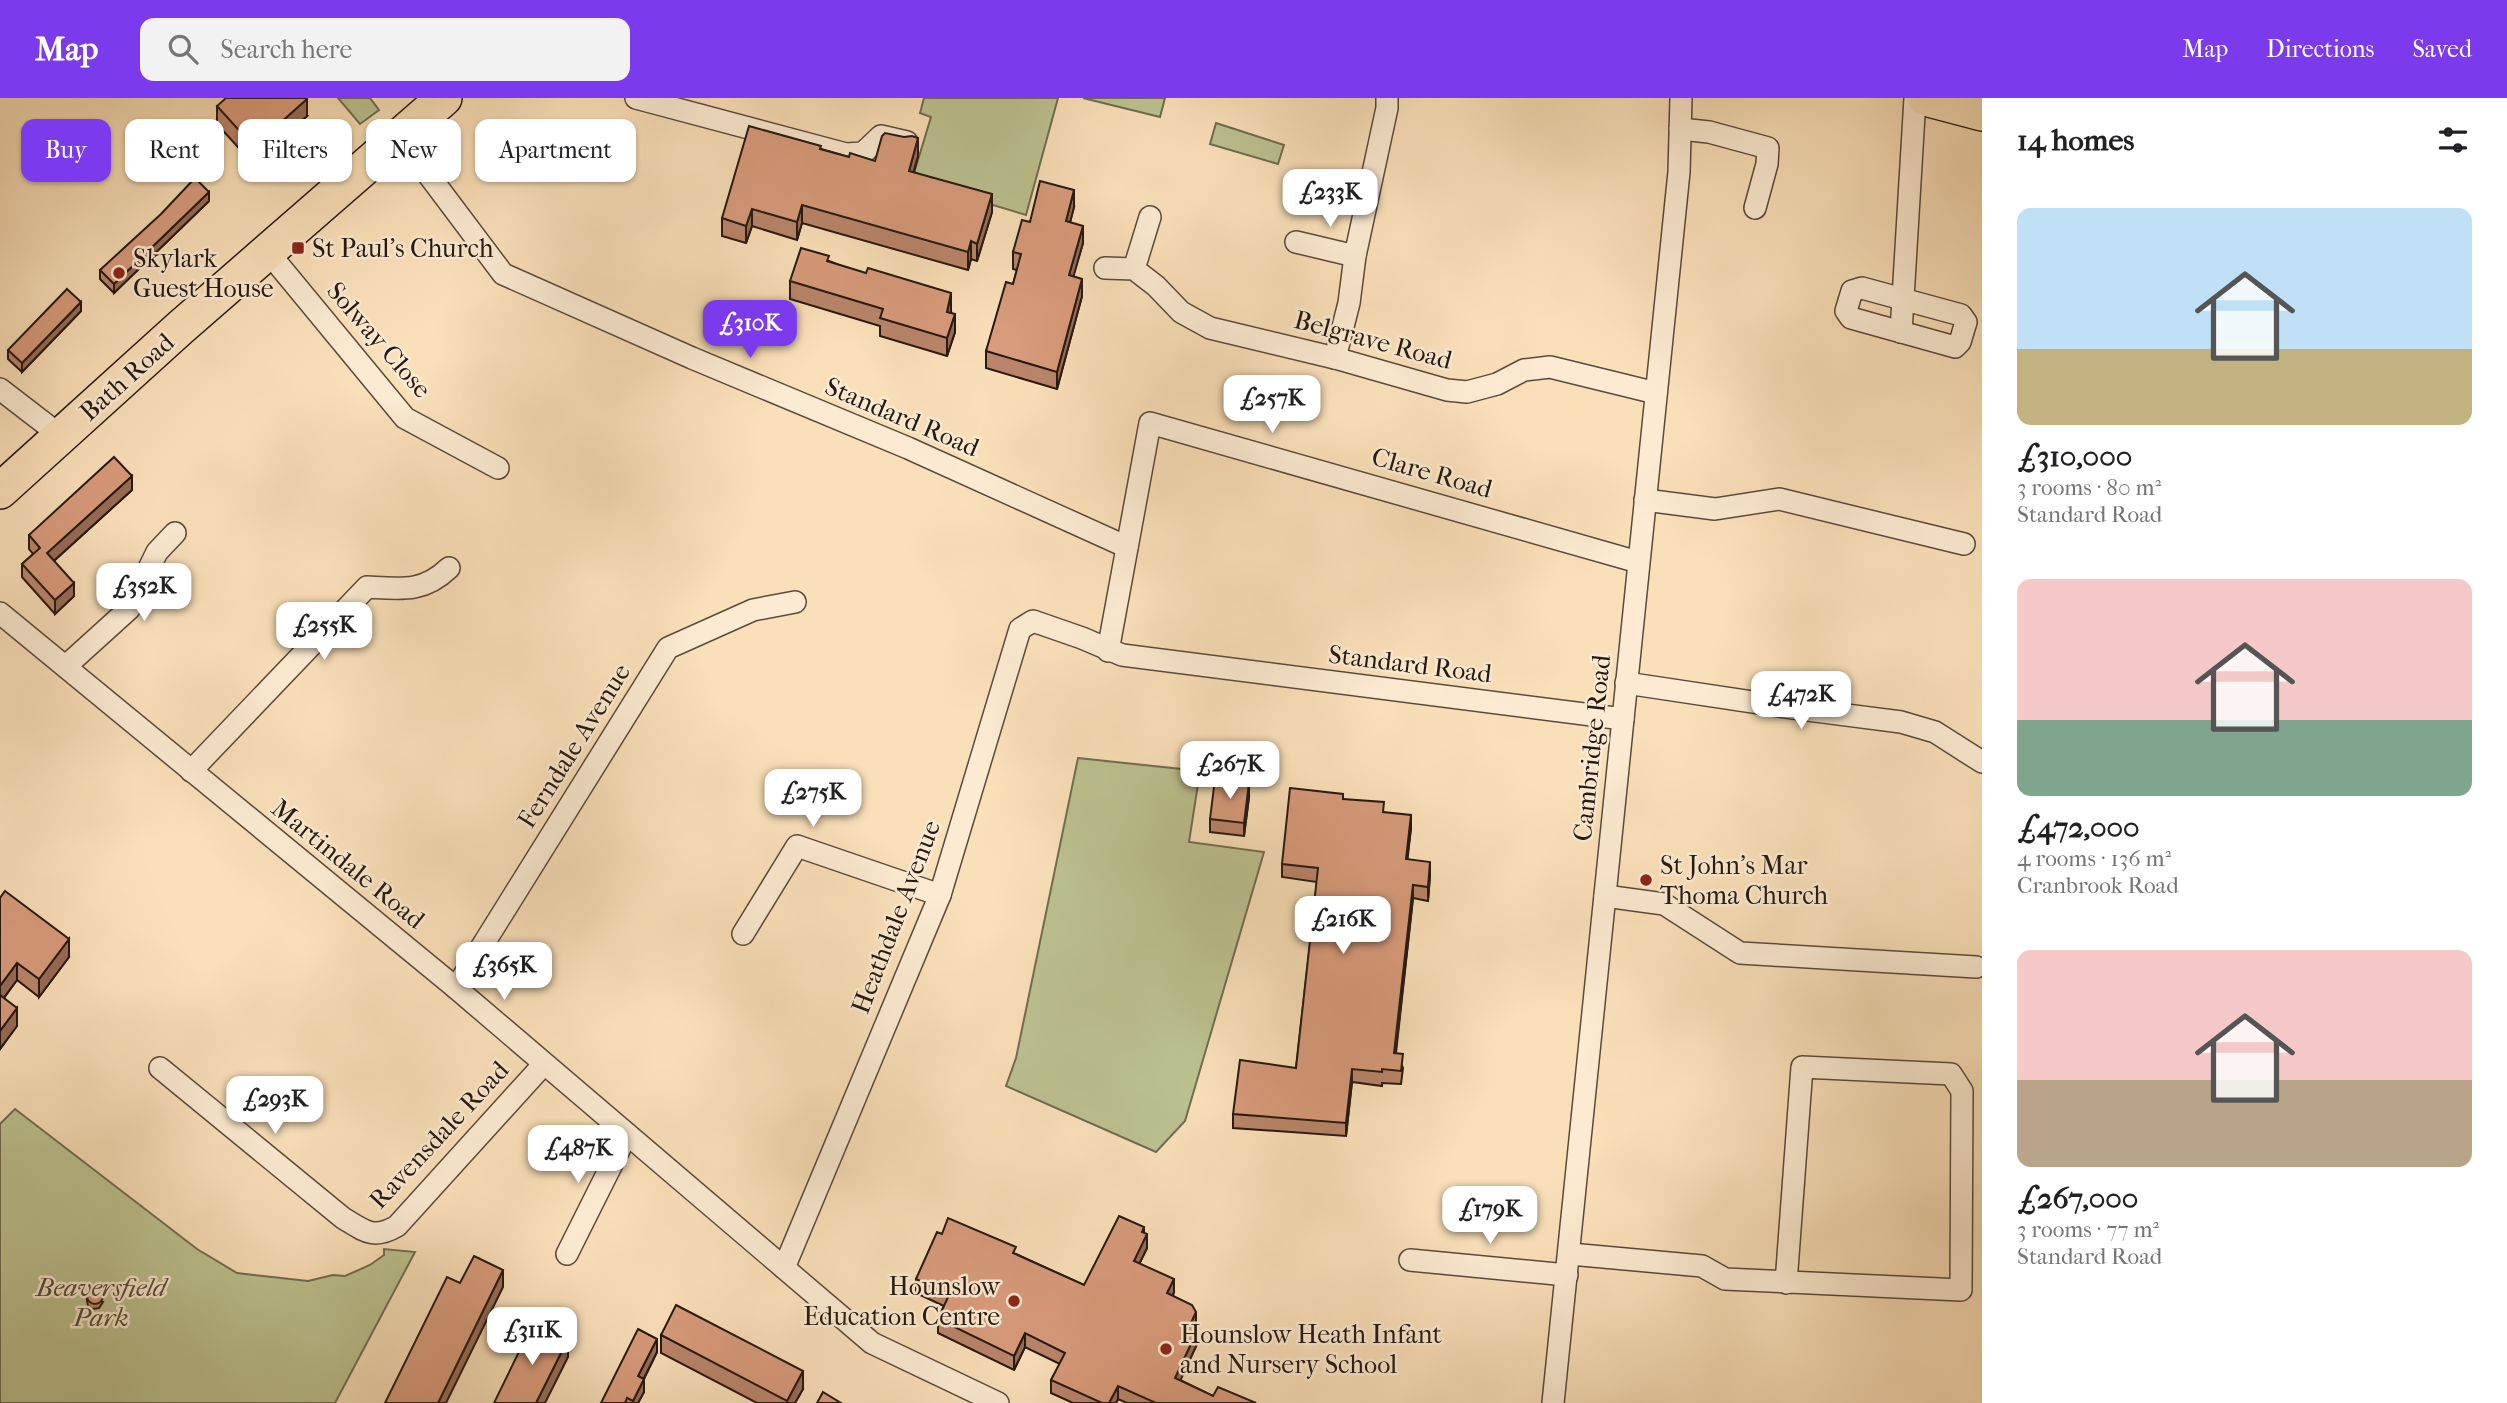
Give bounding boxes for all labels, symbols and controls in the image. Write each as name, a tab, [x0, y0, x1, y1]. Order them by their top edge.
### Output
search box	[140, 18, 630, 81]
text: Map	[35, 30, 98, 69]
icon: search	[164, 30, 202, 68]
text: Search here	[220, 34, 352, 65]
text: Map	[2182, 35, 2228, 63]
text: Directions	[2266, 35, 2374, 63]
text: Saved	[2412, 35, 2472, 63]
chip: Buy	[21, 119, 111, 182]
chip: Rent	[125, 119, 224, 182]
chip: Filters	[238, 119, 352, 182]
chip: New	[366, 119, 461, 182]
chip: Apartment	[475, 119, 636, 182]
icon: filters	[2434, 121, 2472, 159]
text: 14 homes	[2017, 123, 2134, 158]
pin: £233K	[1281, 170, 1379, 229]
text: £233K	[1299, 178, 1361, 205]
place label: St Paul's Church	[312, 233, 494, 264]
marker: St Paul's Church	[290, 240, 306, 256]
place label: Skylark Guest House	[133, 243, 274, 304]
icon: home	[2182, 253, 2308, 379]
marker: Skylark Guest House	[111, 265, 127, 281]
street label: Solway Close	[320, 276, 438, 404]
pin: £310K	[701, 300, 799, 360]
street label: Belgrave Road	[1291, 304, 1456, 376]
text: £310K	[719, 309, 781, 336]
street label: Bath Road	[73, 326, 181, 427]
street label: Standard Road	[820, 371, 984, 464]
pin: £257K	[1223, 376, 1321, 435]
text: £257K	[1240, 384, 1304, 411]
text: £310,000	[2017, 439, 2132, 474]
street label: Clare Road	[1368, 441, 1497, 505]
text: 3 rooms · 80 m²	[2017, 474, 2161, 501]
text: Standard Road	[2017, 501, 2162, 528]
pin: £352K	[95, 564, 193, 623]
text: £352K	[112, 572, 176, 599]
pin: £255K	[275, 602, 373, 662]
text: £255K	[292, 611, 356, 638]
icon: home	[2182, 624, 2308, 750]
street label: Standard Road	[1327, 639, 1494, 689]
street label: Cambridge Road	[1567, 652, 1617, 843]
street label: Ferndale Avenue	[511, 658, 637, 834]
pin: £472K	[1752, 672, 1850, 731]
text: £472K	[1767, 680, 1835, 707]
pin: £267K	[1181, 742, 1279, 801]
text: £267K	[1196, 750, 1264, 777]
pin: £275K	[764, 770, 862, 829]
text: £275K	[781, 778, 845, 805]
street label: Martindale Road	[265, 793, 432, 936]
text: £472,000	[2017, 810, 2140, 845]
street label: Heathdale Avenue	[845, 816, 947, 1018]
text: 4 rooms · 136 m²	[2017, 845, 2171, 872]
place label: St John's Mar Thoma Church	[1660, 850, 1829, 911]
marker: St John's Mar Thoma Church	[1638, 872, 1654, 888]
text: Cranbrook Road	[2017, 872, 2179, 899]
pin: £216K	[1294, 896, 1392, 956]
text: £216K	[1311, 905, 1375, 932]
pin: £365K	[455, 942, 553, 1002]
text: £365K	[472, 951, 536, 978]
icon: home	[2182, 995, 2308, 1121]
street label: Ravensdale Road	[363, 1054, 516, 1215]
pin: £293K	[226, 1076, 324, 1136]
text: £293K	[242, 1085, 308, 1112]
pin: £487K	[529, 1126, 627, 1185]
text: £487K	[544, 1134, 612, 1161]
text: £267,000	[2017, 1181, 2138, 1216]
pin: £179K	[1441, 1186, 1539, 1246]
text: £179K	[1458, 1195, 1522, 1222]
text: 3 rooms · 77 m²	[2017, 1216, 2159, 1243]
text: Standard Road	[2017, 1243, 2162, 1270]
place label: Hounslow Education Centre	[803, 1271, 1001, 1332]
park label: Beaversfield Park	[34, 1272, 170, 1333]
marker: Hounslow Education Centre	[1006, 1293, 1022, 1309]
pin: £311K	[483, 1308, 581, 1367]
text: £311K	[503, 1316, 561, 1343]
place label: Hounslow Heath Infant and Nursery School	[1180, 1319, 1442, 1380]
marker: Hounslow Heath Infant and Nursery School	[1158, 1341, 1174, 1357]

